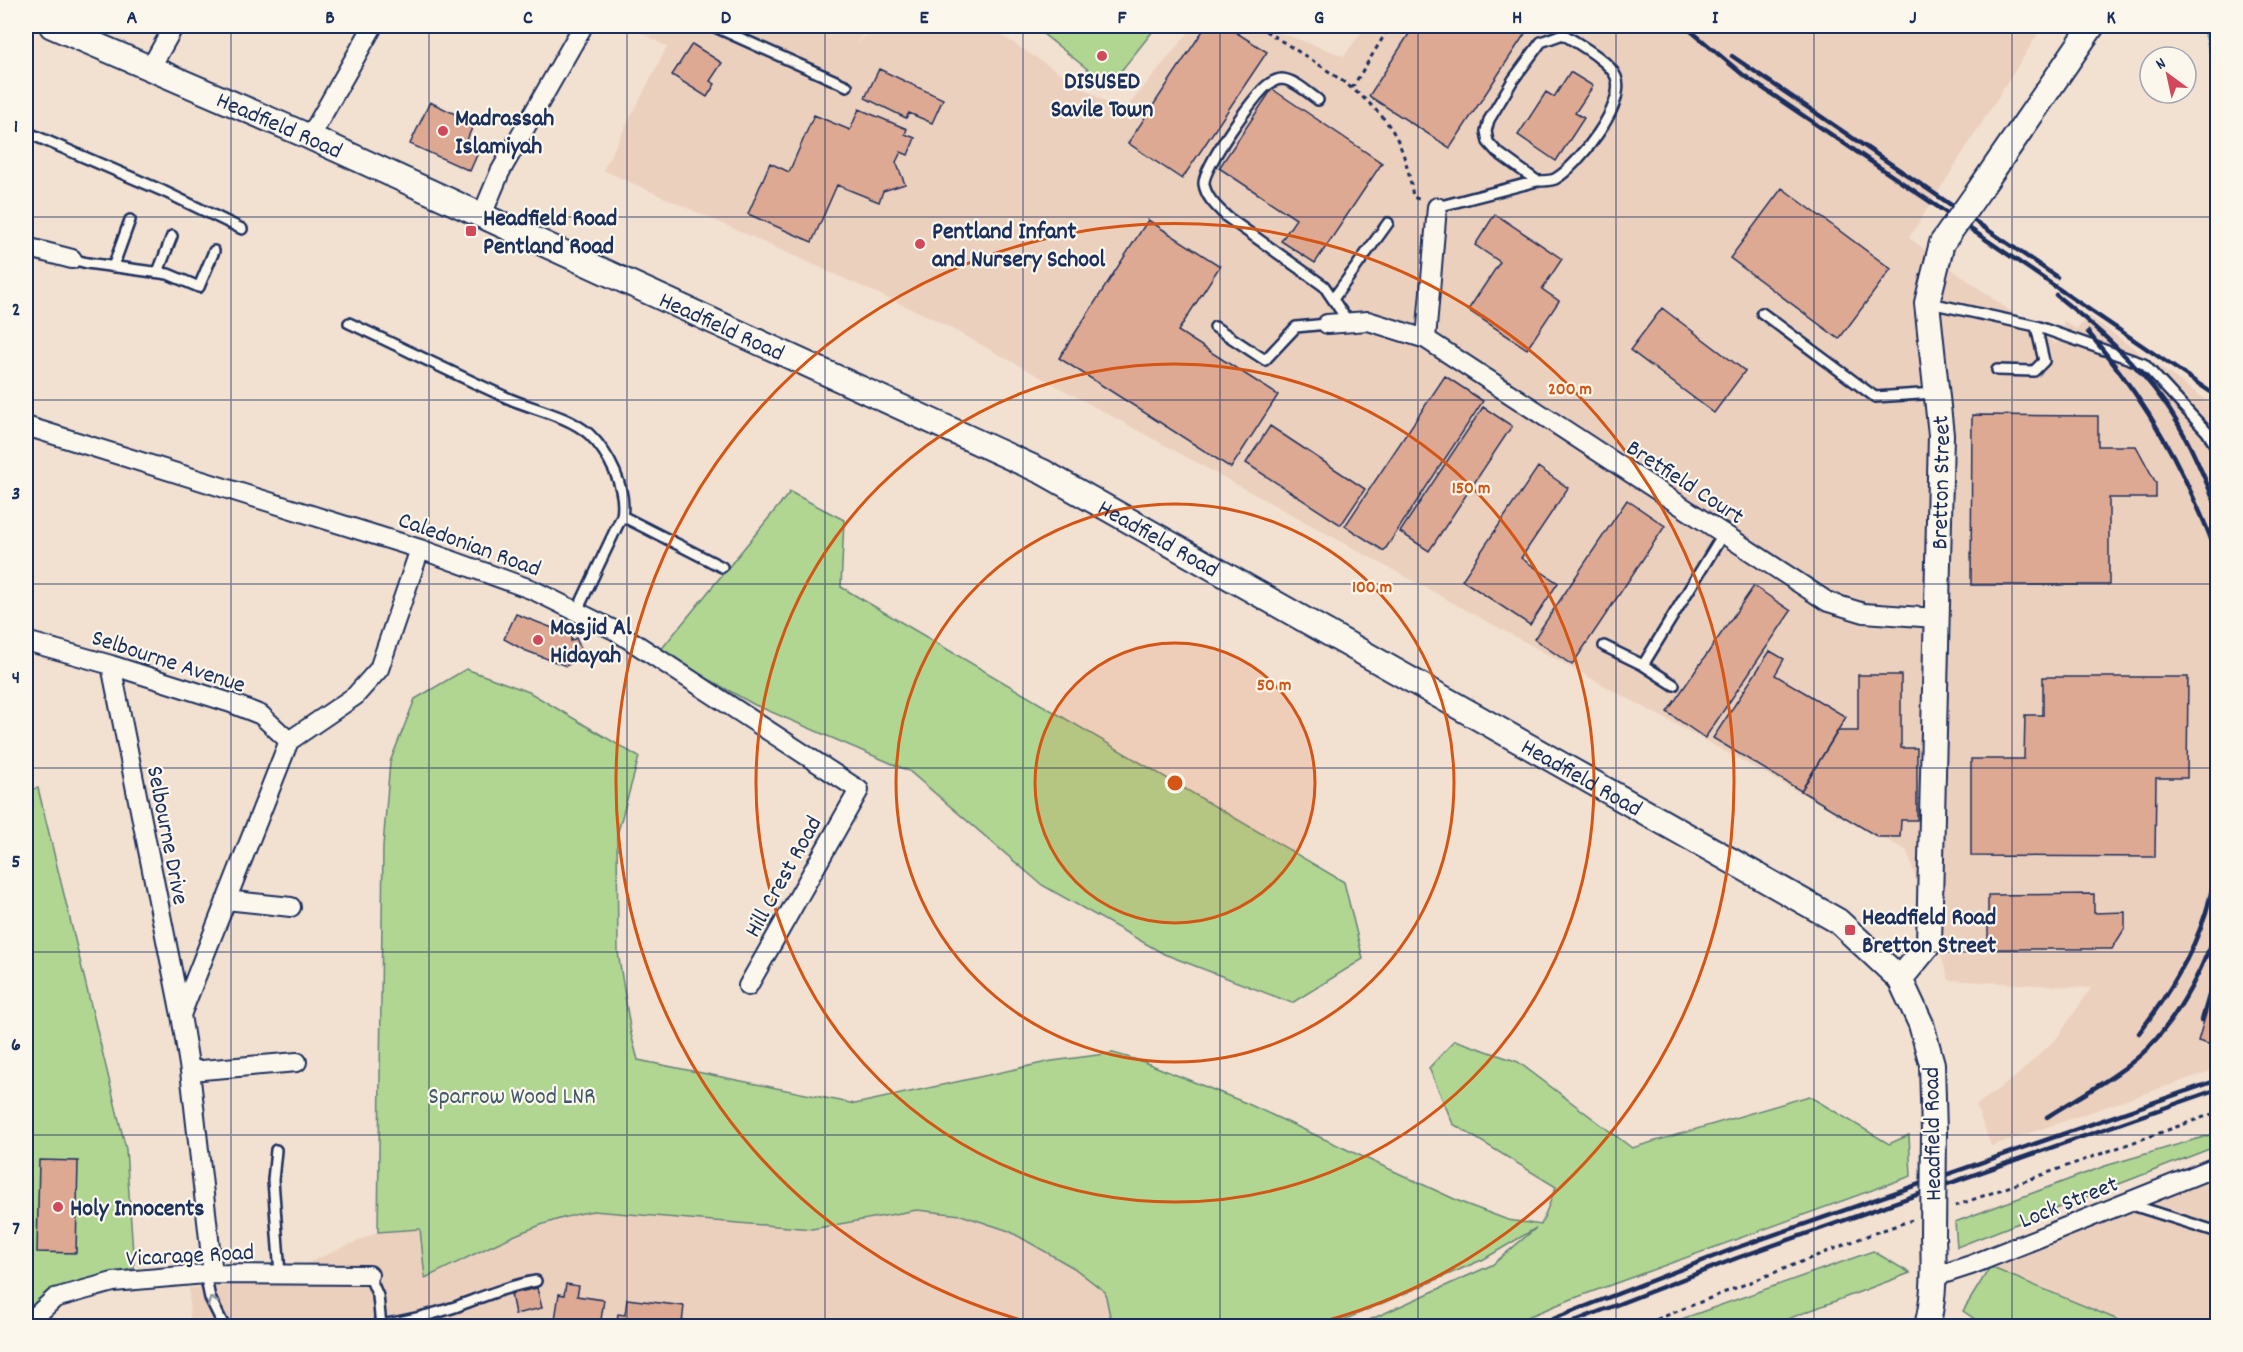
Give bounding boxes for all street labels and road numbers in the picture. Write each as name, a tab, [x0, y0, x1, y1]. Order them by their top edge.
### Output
street label: Headfield Road	[210, 85, 347, 169]
street label: Headfield Road	[653, 285, 789, 371]
street label: Bretton Street	[1924, 413, 1961, 550]
street label: Bretfield Court	[1619, 433, 1750, 534]
street label: Headfield Road	[1091, 492, 1224, 588]
street label: Caledonian Road	[393, 504, 545, 587]
street label: Selbourne Avenue	[87, 622, 249, 704]
street label: Headfield Road	[1514, 731, 1648, 827]
street label: Selbourne Drive	[136, 763, 196, 908]
street label: Hill Crest Road	[737, 810, 832, 944]
street label: Headfield Road	[1916, 1066, 1952, 1201]
street label: Lock Street	[2015, 1169, 2124, 1239]
street label: Vicarage Road	[125, 1237, 255, 1277]

